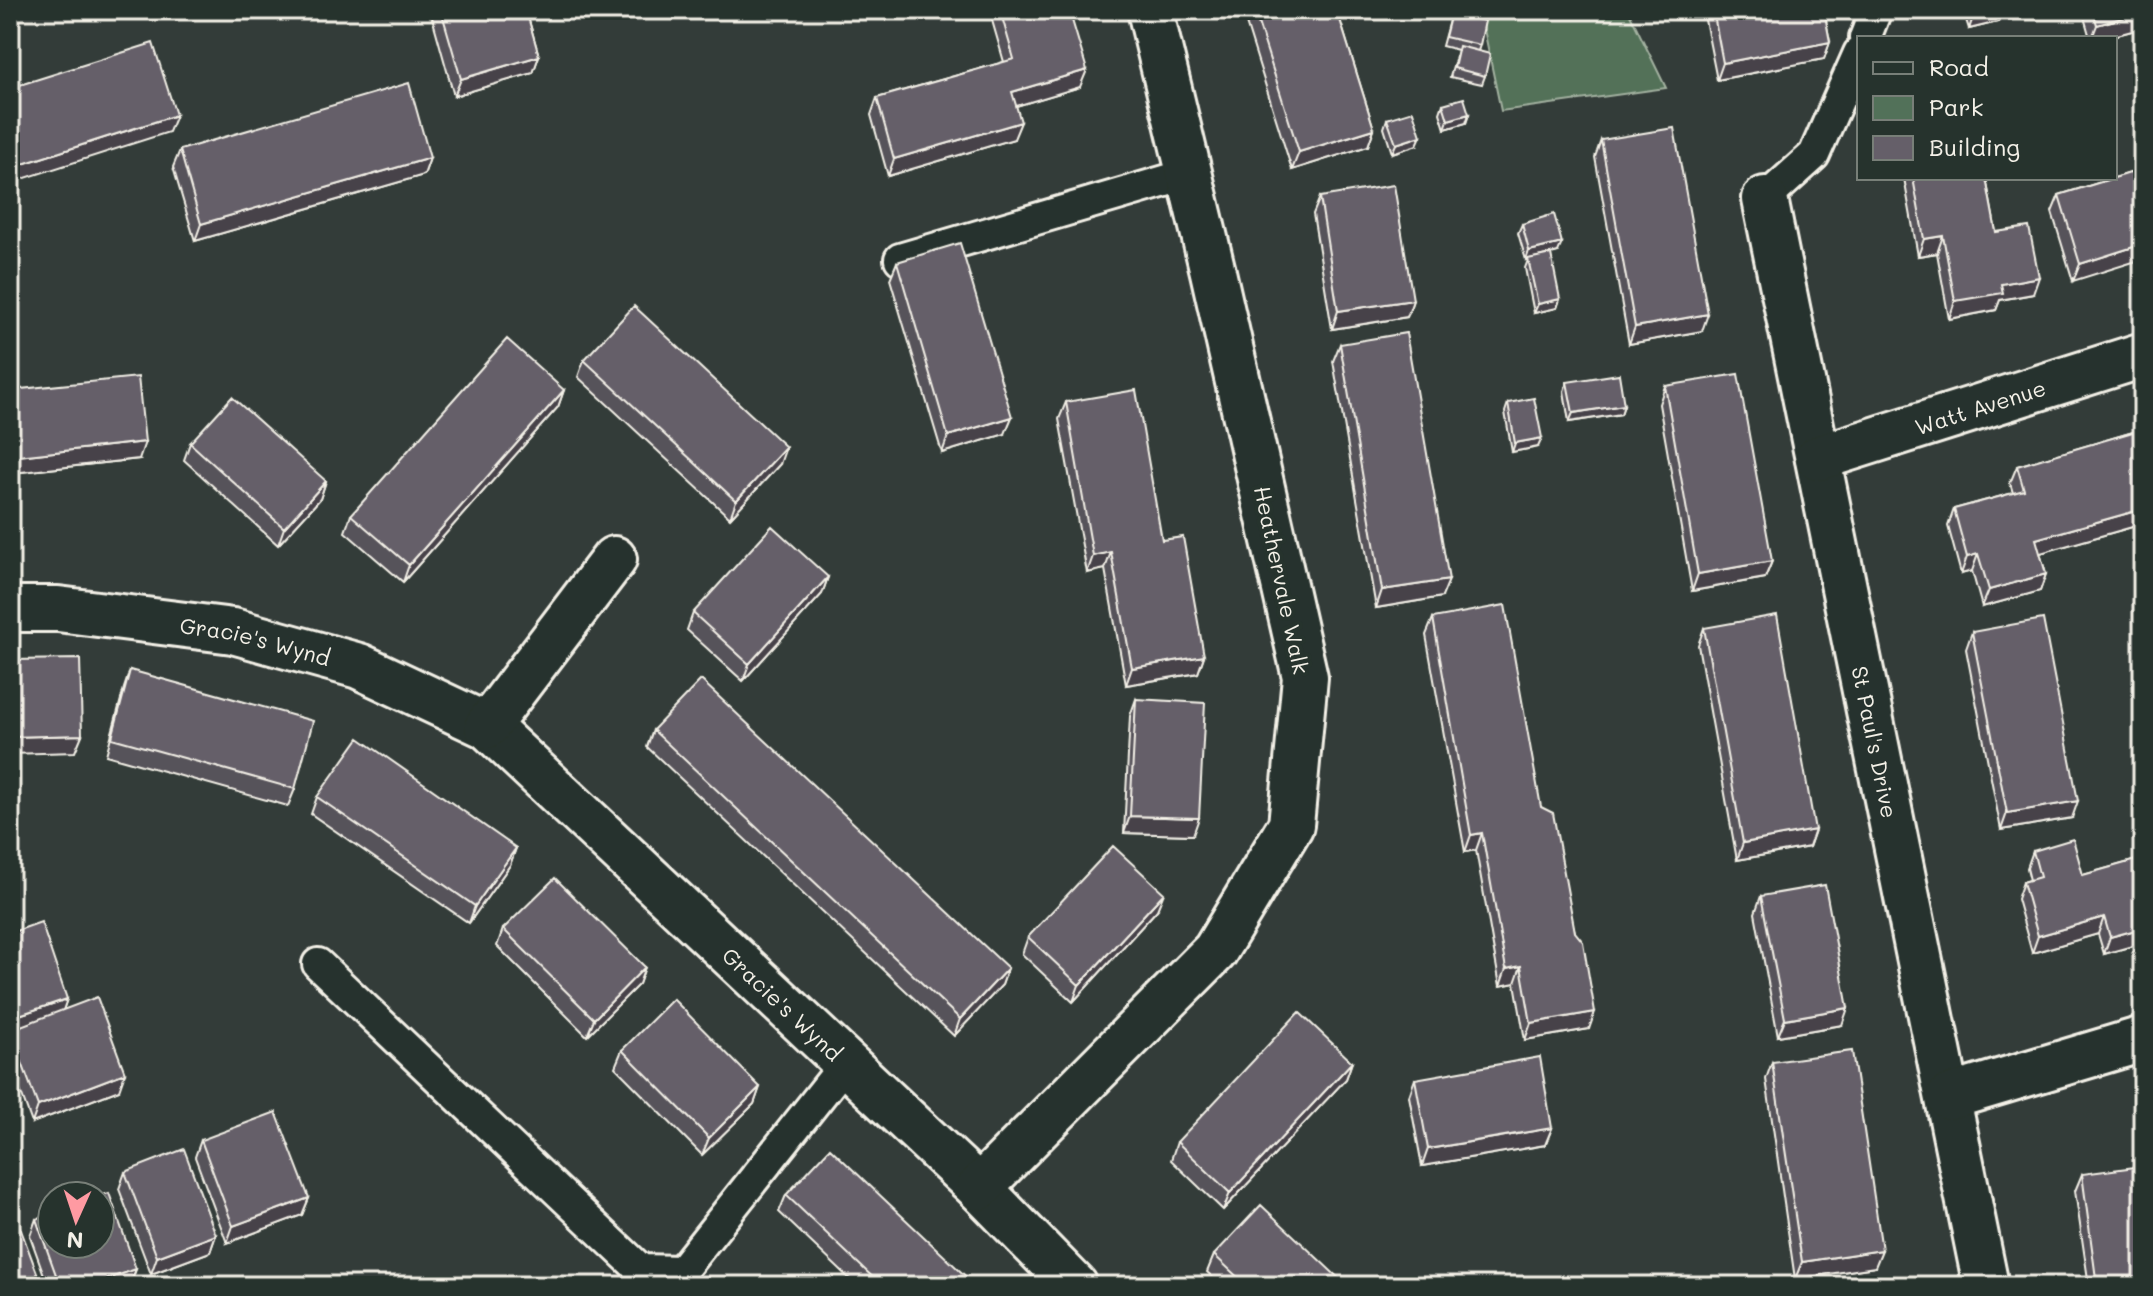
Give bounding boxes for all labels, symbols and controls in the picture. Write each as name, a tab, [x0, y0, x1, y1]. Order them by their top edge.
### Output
legend	[1857, 36, 2117, 180]
text: Road	[1929, 51, 1989, 82]
text: Park	[1929, 91, 1983, 122]
text: Building	[1929, 131, 2020, 162]
street label: Watt Avenue	[1911, 372, 2049, 441]
street label: Heathervale Walk	[1248, 483, 1316, 677]
street label: Gracie's Wynd	[178, 610, 334, 672]
street label: St Paul's Drive	[1846, 663, 1905, 821]
street label: Gracie's Wynd	[717, 940, 849, 1067]
north arrow	[36, 1180, 116, 1260]
text: N	[66, 1226, 84, 1255]

